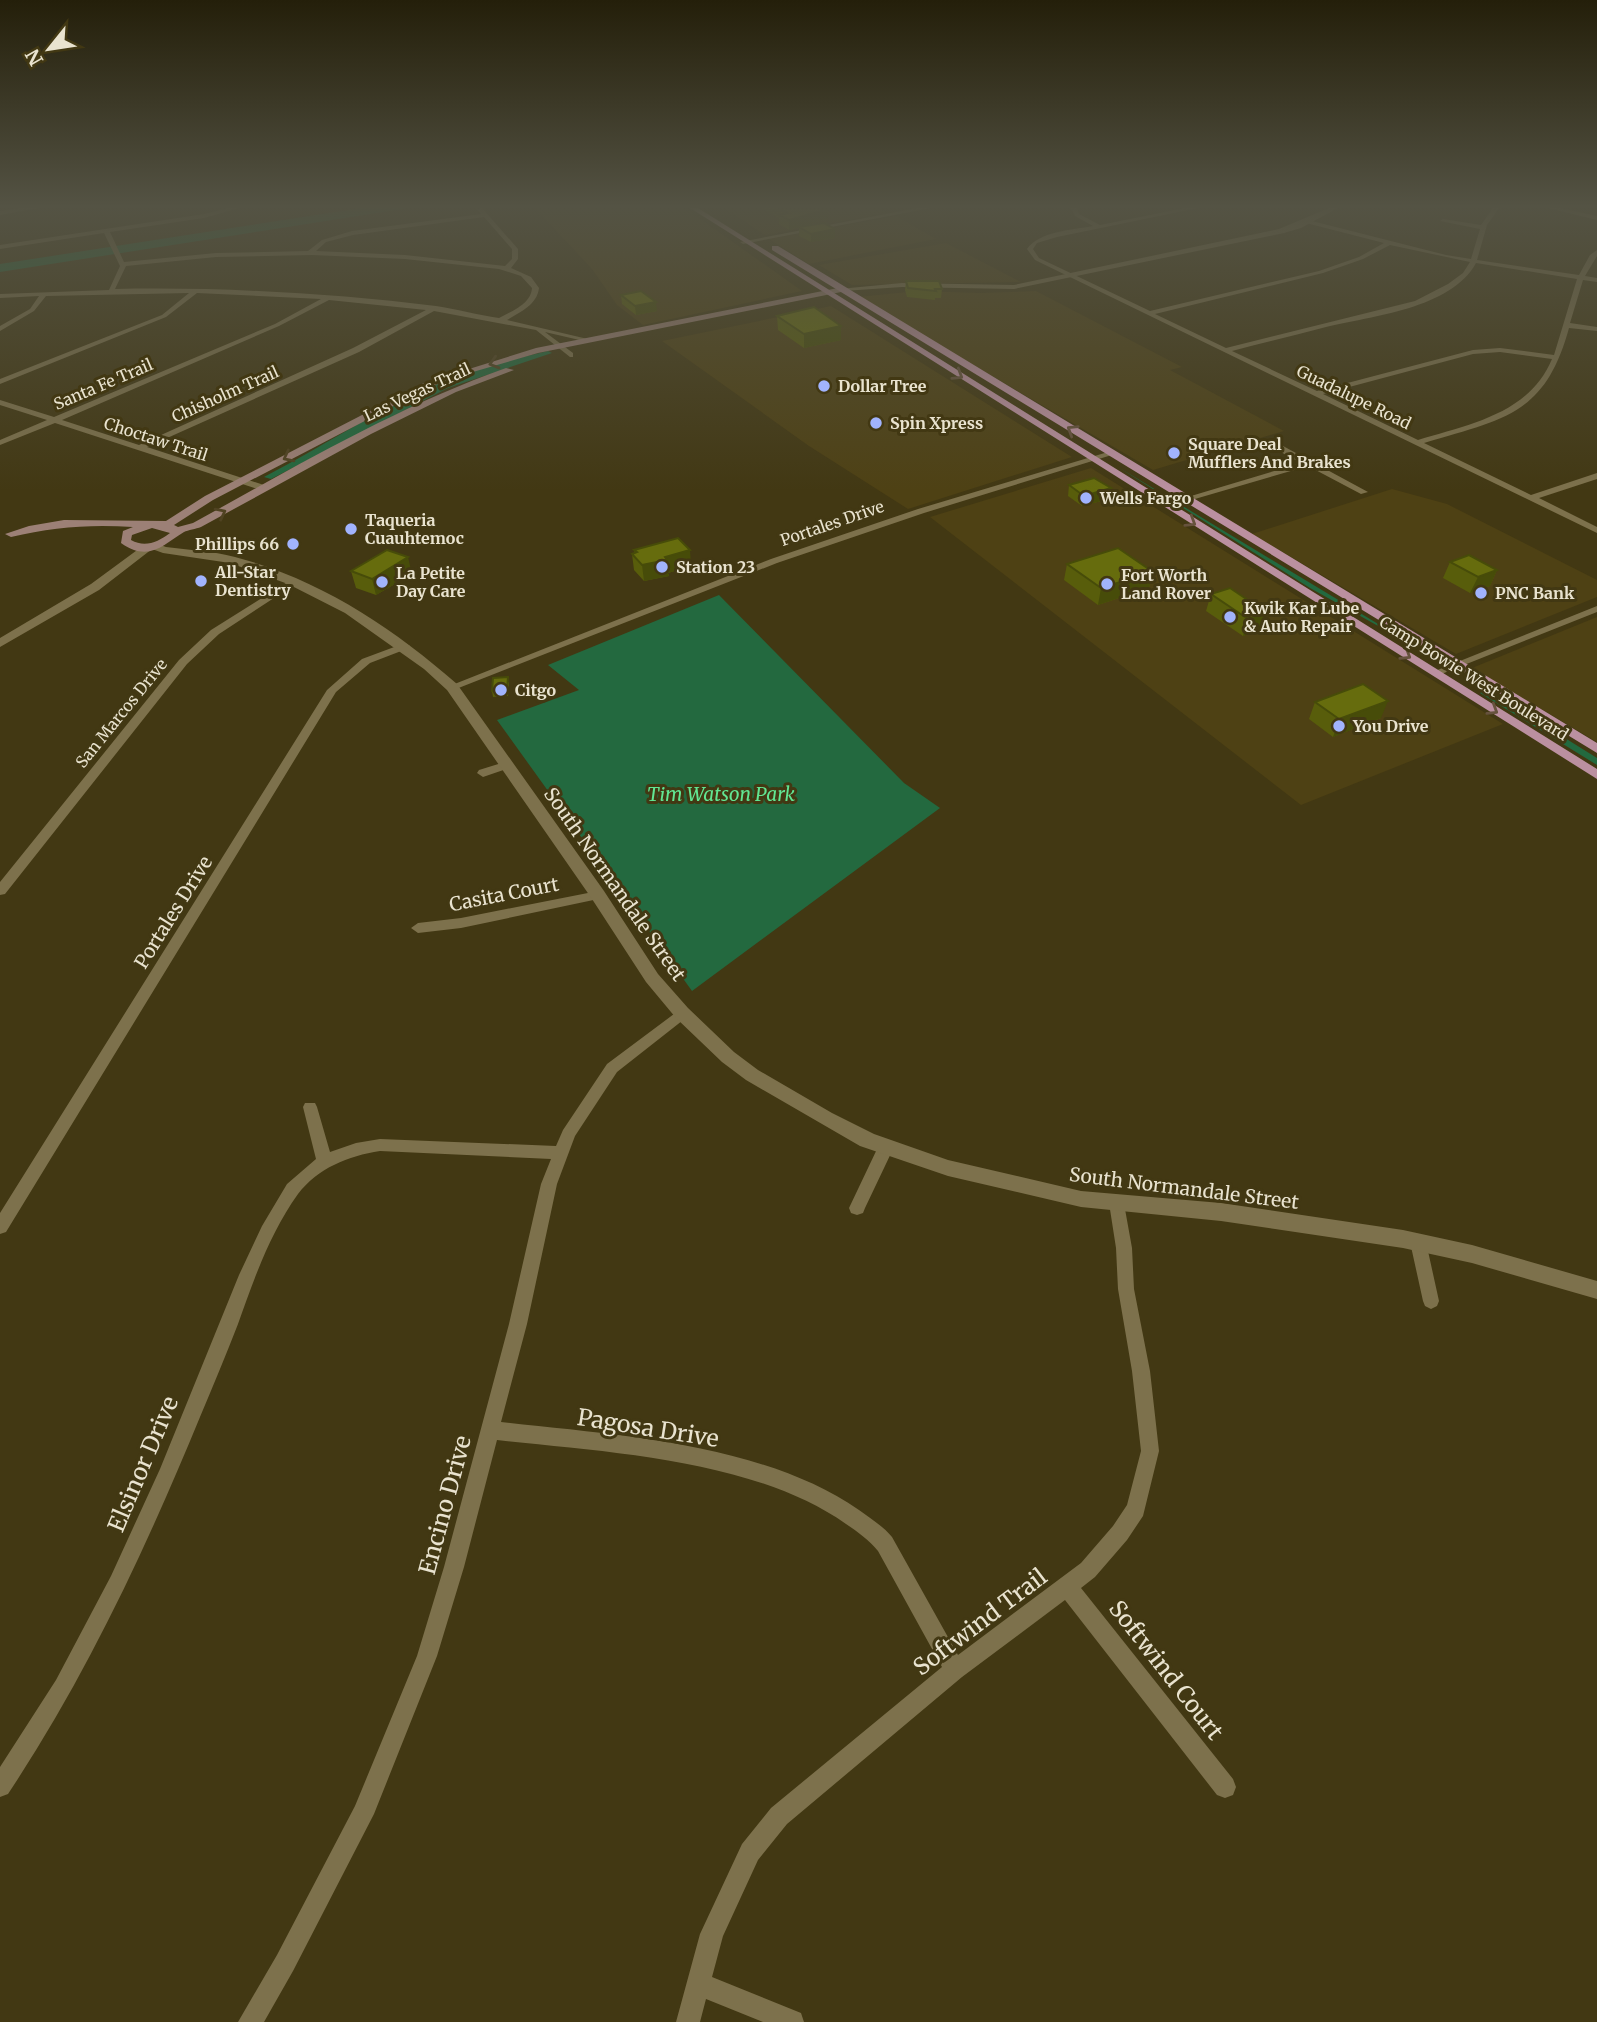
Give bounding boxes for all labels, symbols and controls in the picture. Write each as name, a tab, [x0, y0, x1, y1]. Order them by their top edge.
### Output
north arrow	[14, 14, 84, 84]
text: N	[20, 45, 48, 70]
street label: Santa Fe Trail	[50, 354, 156, 414]
one-way arrow	[488, 354, 500, 369]
street label: Las Vegas Trail	[360, 358, 474, 426]
street label: Chisholm Trail	[168, 361, 282, 427]
street label: Guadalupe Road	[1294, 361, 1415, 433]
one-way arrow	[950, 367, 963, 380]
place label: Dollar Tree	[838, 376, 927, 396]
marker: Dollar Tree	[816, 378, 832, 394]
street label: Choctaw Trail	[102, 413, 210, 465]
place label: Spin Xpress	[890, 413, 983, 433]
marker: Spin Xpress	[868, 415, 884, 431]
one-way arrow	[1067, 425, 1080, 438]
place label: Square Deal Mufflers And Brakes	[1188, 434, 1351, 472]
marker: Square Deal Mufflers And Brakes	[1166, 445, 1182, 461]
one-way arrow	[283, 449, 295, 463]
place label: Wells Fargo	[1099, 488, 1192, 508]
marker: Wells Fargo	[1078, 490, 1094, 506]
street label: Portales Drive	[778, 496, 886, 550]
one-way arrow	[214, 507, 226, 521]
place label: Taqueria Cuauhtemoc	[365, 510, 464, 548]
one-way arrow	[1184, 513, 1197, 526]
marker: Taqueria Cuauhtemoc	[343, 521, 359, 537]
place label: Phillips 66	[195, 534, 279, 554]
marker: Phillips 66	[285, 536, 301, 552]
place label: Station 23	[676, 557, 755, 577]
marker: Station 23	[654, 559, 670, 575]
place label: All-Star Dentistry	[214, 562, 291, 600]
place label: La Petite Day Care	[396, 563, 466, 601]
place label: Fort Worth Land Rover	[1121, 565, 1212, 603]
marker: All-Star Dentistry	[193, 573, 209, 589]
marker: La Petite Day Care	[374, 574, 390, 590]
marker: Fort Worth Land Rover	[1099, 576, 1115, 592]
place label: PNC Bank	[1495, 583, 1575, 603]
marker: PNC Bank	[1473, 585, 1489, 601]
place label: Kwik Kar Lube & Auto Repair	[1244, 598, 1360, 636]
marker: Kwik Kar Lube & Auto Repair	[1222, 609, 1238, 625]
street label: Camp Bowie West Boulevard	[1376, 611, 1573, 745]
one-way arrow	[1398, 647, 1411, 660]
street label: San Marcos Drive	[71, 654, 171, 772]
place label: Citgo	[515, 680, 557, 700]
marker: Citgo	[493, 682, 509, 698]
one-way arrow	[1485, 701, 1498, 714]
place label: You Drive	[1352, 716, 1429, 736]
marker: You Drive	[1331, 718, 1347, 734]
park label: Tim Watson Park	[647, 782, 796, 806]
street label: South Normandale Street	[539, 783, 691, 986]
street label: Portales Drive	[129, 851, 217, 973]
street label: Casita Court	[447, 872, 561, 916]
street label: South Normandale Street	[1068, 1162, 1301, 1214]
street label: Elsinor Drive	[101, 1392, 184, 1536]
street label: Pagosa Drive	[575, 1402, 721, 1453]
street label: Encino Drive	[412, 1432, 477, 1577]
street label: Softwind Trail	[907, 1562, 1052, 1681]
street label: Softwind Court	[1103, 1594, 1230, 1745]

